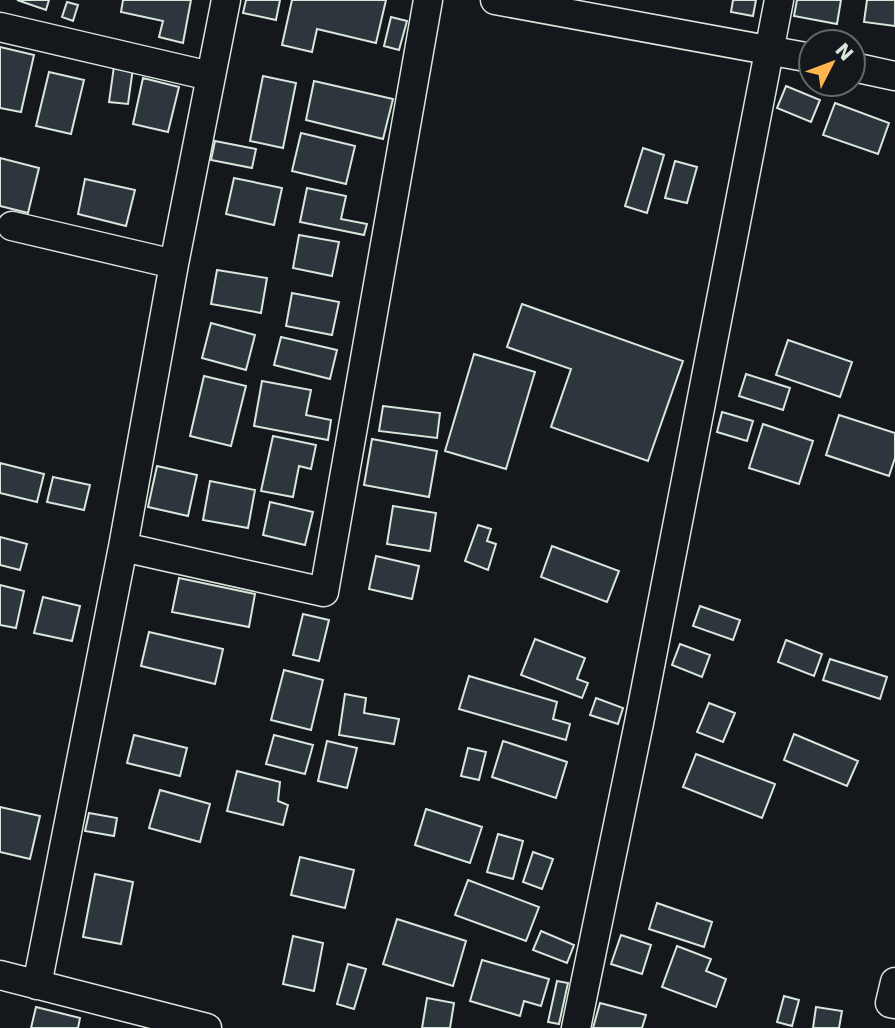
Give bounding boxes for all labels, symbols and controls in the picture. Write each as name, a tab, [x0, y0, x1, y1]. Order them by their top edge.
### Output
north arrow	[797, 28, 867, 98]
text: N	[831, 38, 858, 65]

